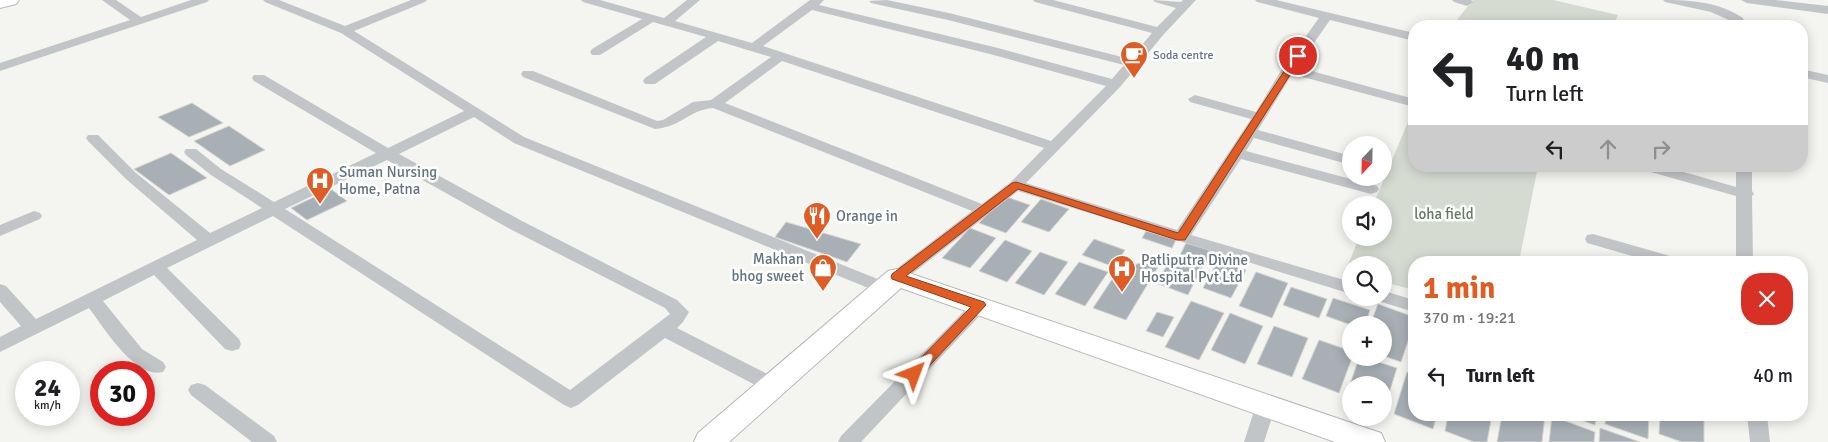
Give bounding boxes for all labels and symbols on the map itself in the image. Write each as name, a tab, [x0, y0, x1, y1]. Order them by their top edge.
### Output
pin	[1277, 35, 1319, 77]
cafe icon: Soda centre	[1119, 40, 1149, 79]
place label: Soda centre	[1153, 48, 1214, 63]
north arrow	[1342, 136, 1392, 186]
place label: Suman Nursing Home, Patna	[339, 163, 437, 198]
hospital icon: Suman Nursing Home, Patna	[305, 166, 335, 205]
restaurant icon: Orange in	[802, 201, 832, 240]
park label: loha field	[1414, 205, 1474, 223]
place label: Orange in	[836, 207, 898, 225]
place label: Makhan bhog sweet	[731, 250, 804, 285]
place label: Patliputra Divine Hospital Pvt Ltd	[1141, 251, 1248, 286]
shop icon: Makhan bhog sweet	[808, 253, 838, 292]
hospital icon: Patliputra Divine Hospital Pvt Ltd	[1107, 254, 1137, 293]
position arrow	[887, 347, 939, 399]
speed limit sign: 30	[90, 361, 155, 426]

